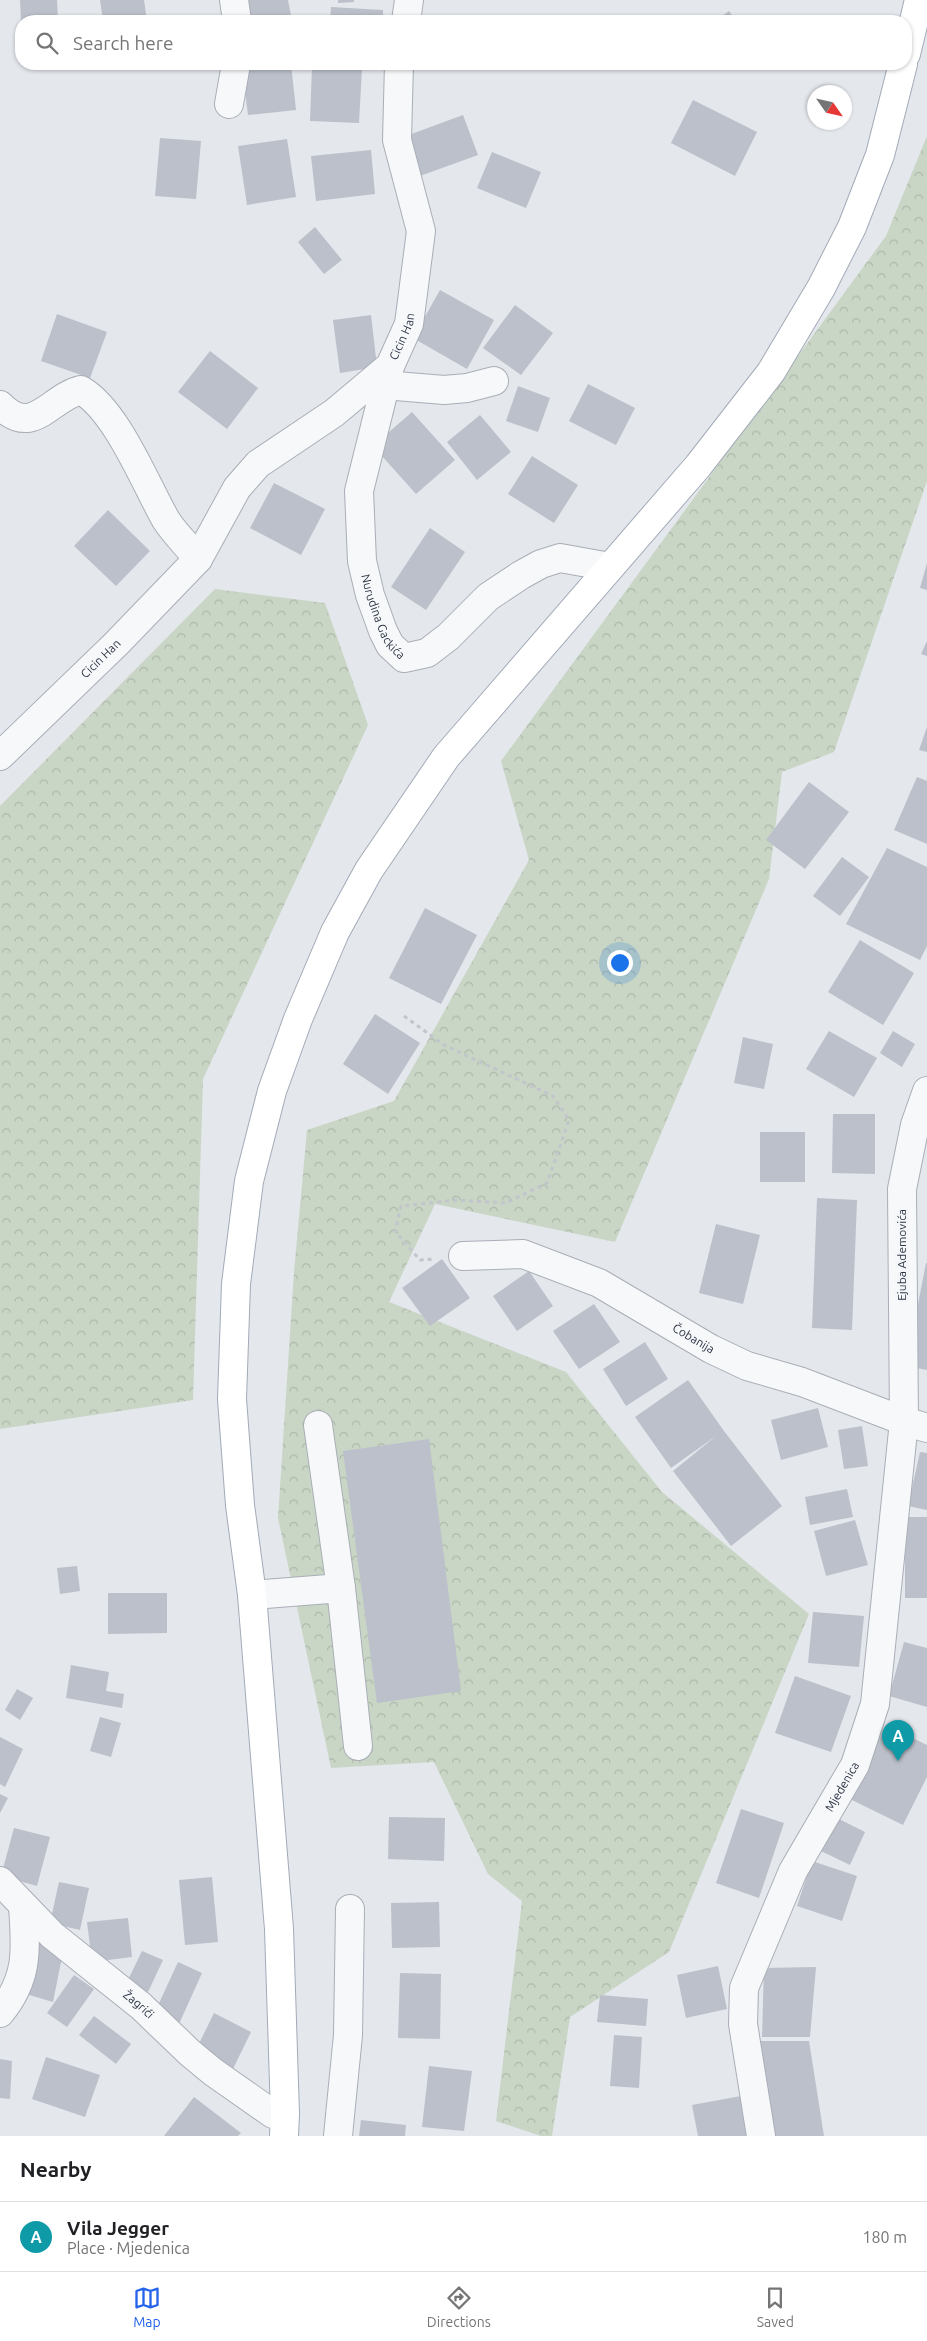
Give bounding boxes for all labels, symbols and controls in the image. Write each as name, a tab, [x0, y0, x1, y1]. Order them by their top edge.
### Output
search box	[15, 15, 912, 70]
icon: search	[33, 29, 61, 57]
text: Search here	[73, 32, 173, 54]
north arrow	[807, 85, 852, 130]
street label: Cicin Han	[387, 312, 416, 362]
street label: Nurudina Gackića	[359, 573, 408, 662]
street label: Cicin Han	[78, 637, 123, 680]
your location	[607, 950, 633, 976]
street label: Ejuba Ademovića	[895, 1209, 908, 1301]
street label: Čobanija	[670, 1321, 717, 1356]
pin: A	[882, 1720, 914, 1761]
street label: Mjedenica	[822, 1759, 861, 1813]
street label: Žagrići	[121, 1988, 157, 2021]
text: Nearby	[20, 2157, 91, 2181]
text: Vila Jegger	[67, 2217, 169, 2239]
text: A	[30, 2228, 42, 2246]
text: 180 m	[862, 2228, 907, 2246]
text: Place · Mjedenica	[67, 2239, 190, 2257]
tab: Map	[133, 2284, 161, 2330]
tab: Directions	[427, 2284, 491, 2330]
tab: Saved	[757, 2284, 794, 2330]

